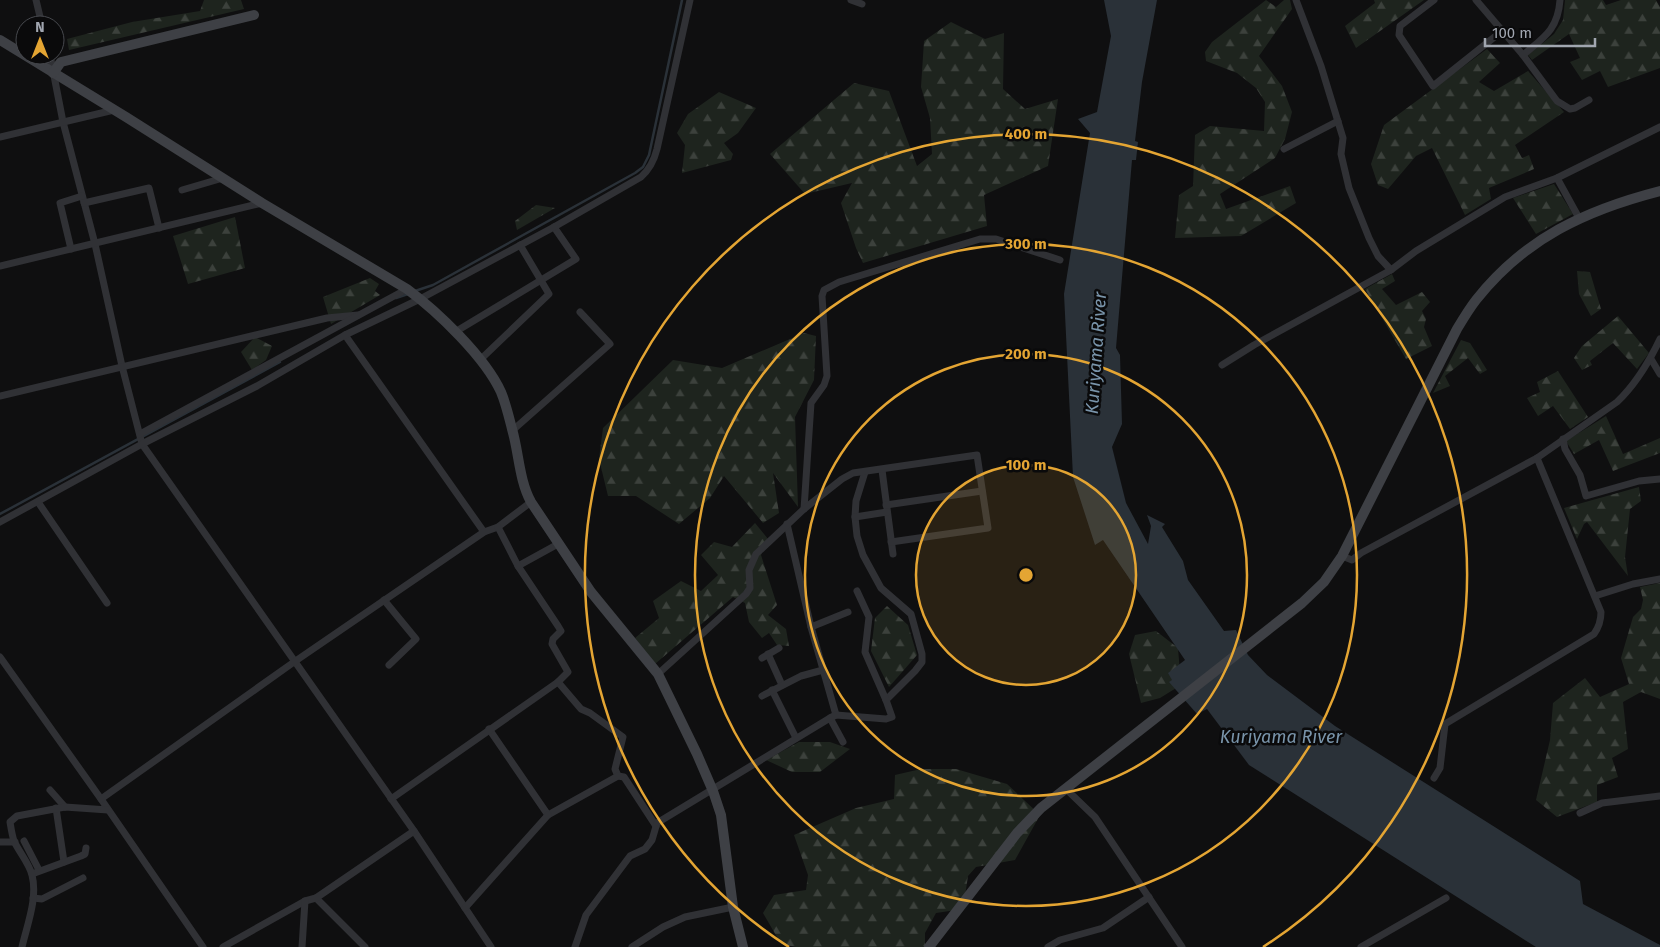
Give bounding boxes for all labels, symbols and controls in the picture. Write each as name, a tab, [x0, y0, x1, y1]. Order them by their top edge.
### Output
north arrow	[15, 15, 65, 65]
scale bar	[1485, 15, 1595, 47]
text: N	[35, 19, 45, 36]
text: 100 m	[1492, 24, 1532, 42]
text: 400 m	[1005, 125, 1047, 143]
text: 300 m	[1004, 235, 1047, 253]
water label: Kuriyama River	[1081, 290, 1111, 415]
text: 200 m	[1005, 345, 1047, 363]
text: 100 m	[1006, 456, 1046, 474]
centre of rings	[1017, 566, 1035, 584]
water label: Kuriyama River	[1220, 726, 1343, 748]

